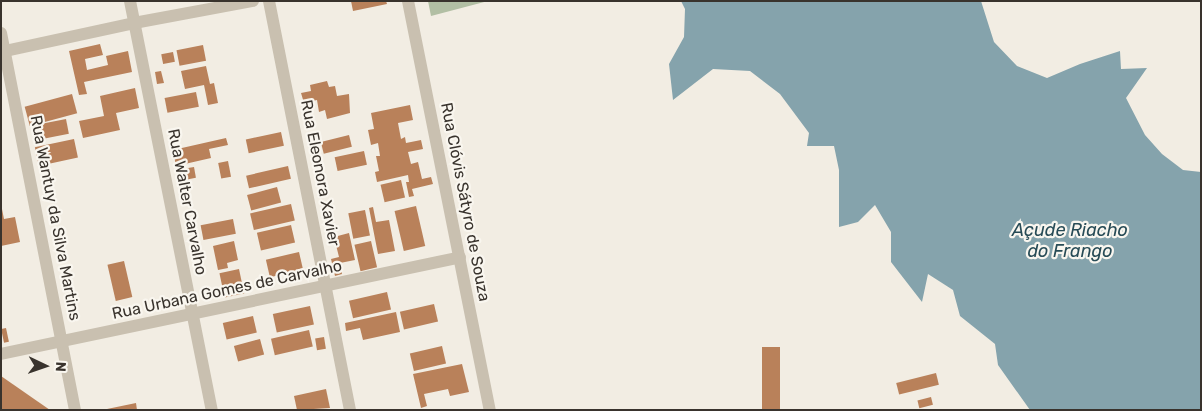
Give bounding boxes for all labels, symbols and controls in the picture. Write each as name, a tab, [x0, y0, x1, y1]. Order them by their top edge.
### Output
street label: Rua Eleonora Xavier	[296, 98, 344, 248]
street label: Rua Clóvis Sátyro de Souza	[436, 101, 494, 303]
street label: Rua Wantuy da Silva Martins	[26, 113, 84, 323]
street label: Rua Walter Carvalho	[163, 127, 211, 277]
water label: Açude Riacho do Frango	[1012, 220, 1128, 262]
street label: Rua Urbana Gomes de Carvalho	[110, 256, 344, 324]
north arrow	[20, 341, 70, 391]
text: N	[52, 361, 69, 372]

